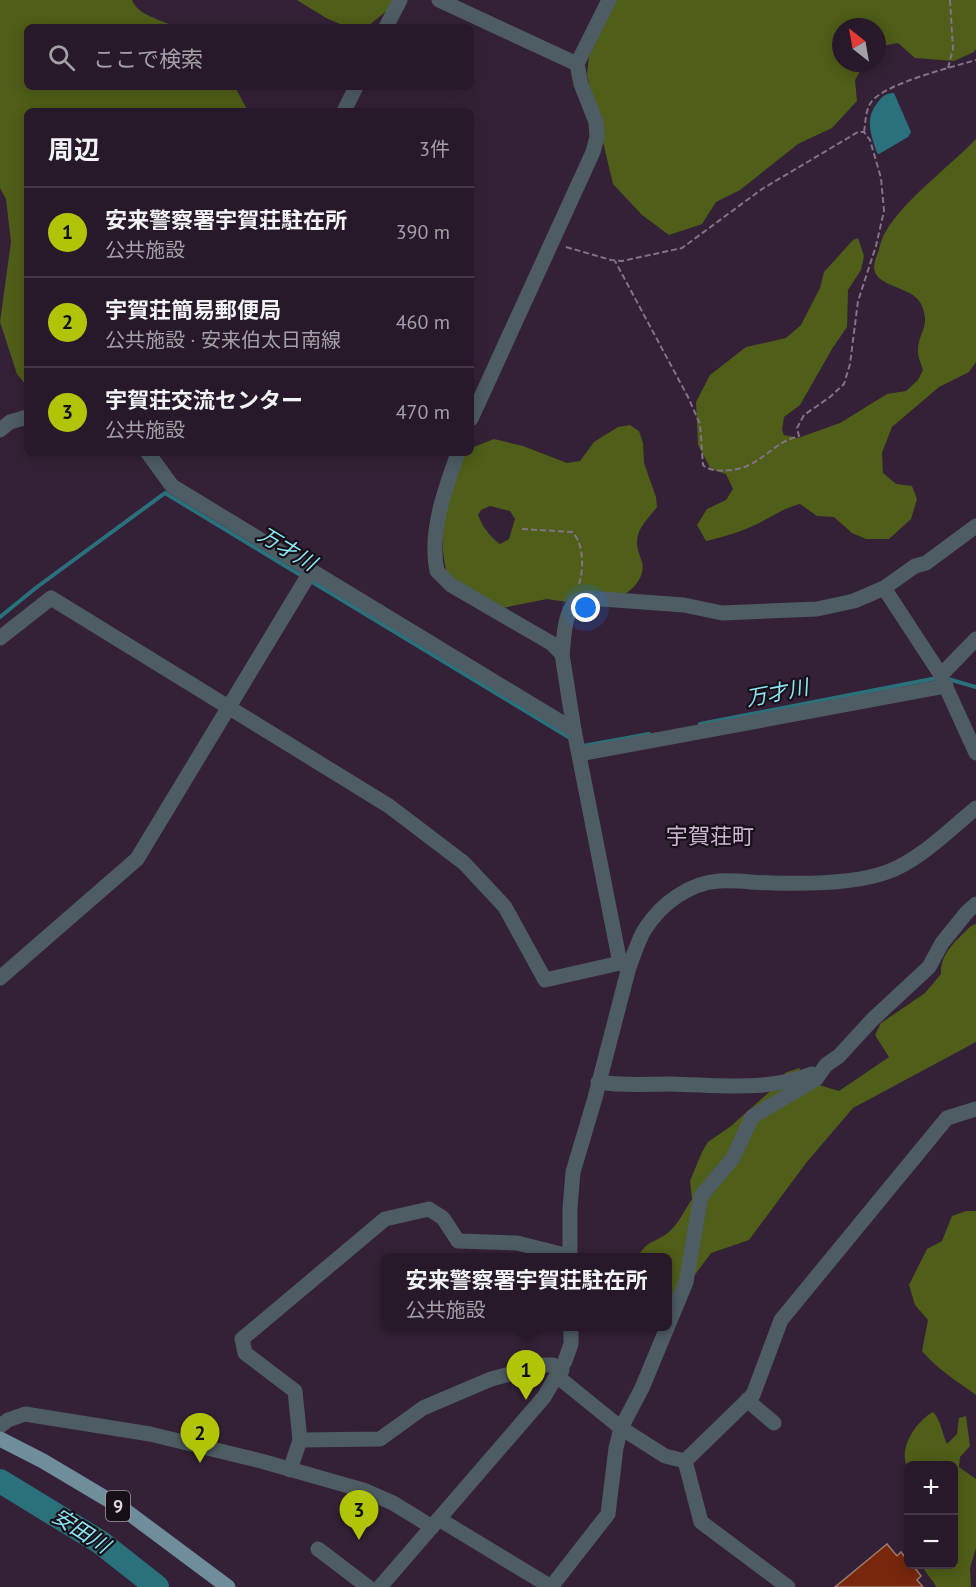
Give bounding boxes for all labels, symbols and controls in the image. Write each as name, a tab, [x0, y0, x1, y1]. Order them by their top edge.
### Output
north arrow	[832, 18, 886, 72]
search box	[24, 24, 474, 90]
icon: search	[45, 41, 78, 74]
text: ここで検索	[93, 45, 203, 73]
text: 周辺	[48, 133, 100, 166]
text: 3件	[419, 136, 450, 162]
text: 安来警察署宇賀荘駐在所	[105, 206, 347, 234]
text: 1	[62, 219, 73, 245]
text: 390 m	[396, 219, 450, 245]
text: 公共施設	[105, 237, 185, 263]
text: 宇賀荘簡易郵便局	[105, 296, 281, 324]
text: 2	[62, 309, 73, 335]
text: 460 m	[396, 309, 450, 335]
text: 公共施設 · 安来伯太日南線	[105, 327, 341, 353]
text: 宇賀荘交流センター	[105, 386, 303, 414]
text: 3	[62, 399, 73, 425]
text: 470 m	[396, 399, 450, 425]
text: 公共施設	[105, 417, 185, 443]
water label: 万才川	[253, 521, 323, 577]
your location	[571, 593, 600, 622]
water label: 万才川	[743, 673, 812, 712]
district label: 宇賀荘町	[666, 822, 754, 850]
popup	[381, 1253, 672, 1331]
text: 安来警察署宇賀荘駐在所	[405, 1266, 648, 1294]
text: 公共施設	[405, 1297, 485, 1323]
pin: 1	[506, 1350, 546, 1400]
pin: 2	[180, 1414, 220, 1463]
map controls	[904, 1461, 958, 1569]
button: +	[904, 1461, 958, 1515]
pin: 3	[340, 1490, 378, 1540]
road number: 9	[106, 1491, 130, 1521]
water label: 安田川	[48, 1502, 117, 1560]
button: −	[904, 1515, 958, 1569]

